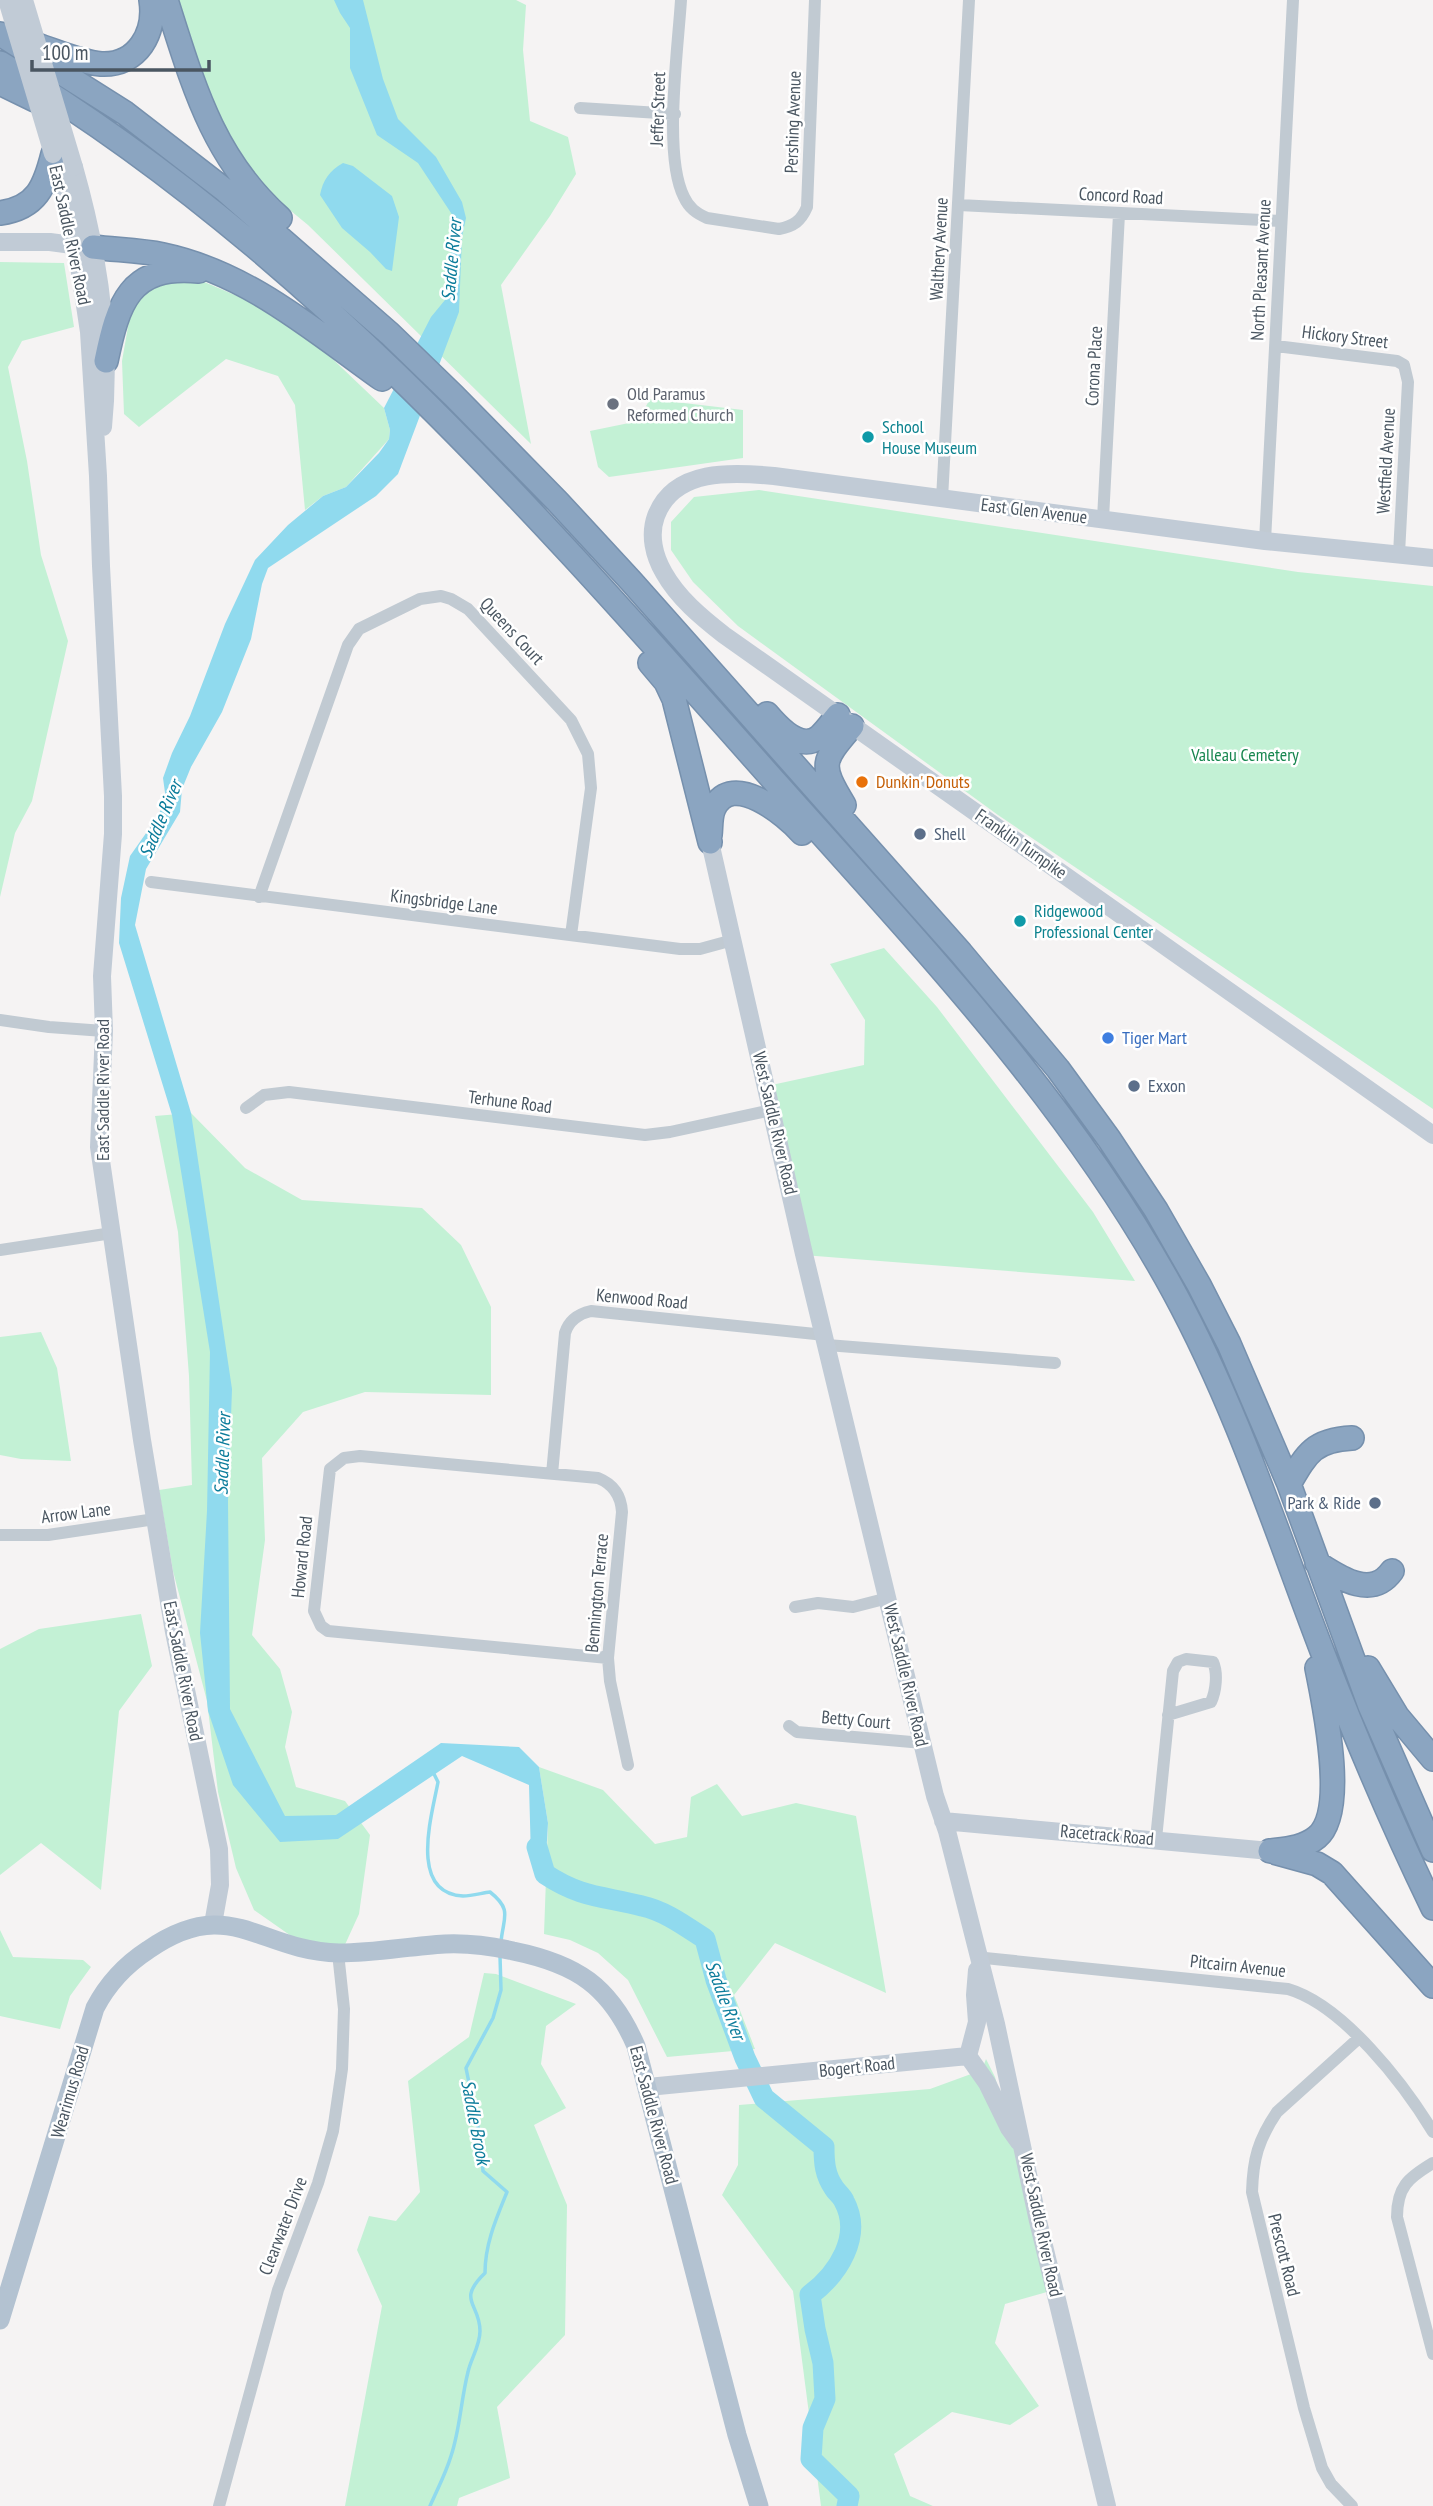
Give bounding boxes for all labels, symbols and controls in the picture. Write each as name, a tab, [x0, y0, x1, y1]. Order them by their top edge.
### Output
scale bar	[32, 28, 208, 72]
text: 100 m	[42, 39, 88, 66]
street label: Pershing Avenue	[779, 70, 806, 174]
street label: Jeffer Street	[645, 71, 670, 148]
street label: East Saddle River Road	[44, 163, 97, 307]
street label: Concord Road	[1078, 182, 1164, 209]
street label: Walthery Avenue	[924, 197, 953, 301]
street label: North Pleasant Avenue	[1245, 199, 1276, 341]
water label: Saddle River	[435, 215, 467, 302]
street label: Hickory Street	[1301, 320, 1390, 353]
street label: Corona Place	[1080, 325, 1107, 407]
place label: Old Paramus Reformed Church	[627, 382, 734, 426]
marker: Old Paramus Reformed Church	[605, 396, 621, 412]
street label: Westfield Avenue	[1371, 407, 1400, 515]
place label: School House Museum	[882, 415, 977, 459]
marker: School House Museum	[860, 429, 876, 445]
street label: East Glen Avenue	[980, 493, 1089, 528]
street label: Queens Court	[475, 592, 549, 669]
park label: Valleau Cemetery	[1190, 743, 1299, 766]
place label: Dunkin' Donuts	[876, 770, 970, 793]
water label: Saddle River	[133, 774, 188, 862]
marker: Dunkin' Donuts	[854, 774, 870, 790]
street label: Franklin Turnpike	[971, 804, 1072, 884]
place label: Shell	[934, 822, 966, 845]
marker: Shell	[912, 826, 928, 842]
street label: Kingsbridge Lane	[389, 884, 499, 919]
place label: Ridgewood Professional Center	[1034, 899, 1153, 943]
marker: Ridgewood Professional Center	[1012, 913, 1028, 929]
street label: East Saddle River Road	[91, 1019, 114, 1161]
place label: Tiger Mart	[1122, 1026, 1187, 1049]
marker: Tiger Mart	[1100, 1030, 1116, 1046]
street label: West Saddle River Road	[748, 1049, 803, 1197]
place label: Exxon	[1148, 1074, 1186, 1097]
marker: Exxon	[1126, 1078, 1142, 1094]
street label: Terhune Road	[467, 1085, 553, 1118]
street label: Kenwood Road	[595, 1283, 689, 1314]
water label: Saddle River	[209, 1410, 236, 1495]
place label: Park & Ride	[1287, 1491, 1361, 1514]
marker: Park & Ride	[1367, 1495, 1383, 1511]
street label: Arrow Lane	[40, 1497, 112, 1528]
street label: Howard Road	[286, 1515, 317, 1599]
street label: Bennington Terrace	[580, 1533, 613, 1653]
street label: East Saddle River Road	[159, 1599, 208, 1743]
street label: West Saddle River Road	[879, 1601, 934, 1749]
street label: Betty Court	[820, 1705, 892, 1734]
street label: Racetrack Road	[1059, 1819, 1155, 1850]
street label: Pitcairn Avenue	[1189, 1949, 1287, 1982]
water label: Saddle River	[701, 1957, 752, 2045]
street label: Wearimus Road	[45, 2043, 94, 2141]
street label: East Saddle River Road	[625, 2043, 684, 2186]
street label: Bogert Road	[818, 2051, 896, 2082]
water label: Saddle Brook	[456, 2077, 497, 2169]
street label: West Saddle River Road	[1015, 2151, 1068, 2299]
street label: Clearwater Drive	[253, 2173, 312, 2278]
street label: Prescott Road	[1263, 2211, 1306, 2299]

